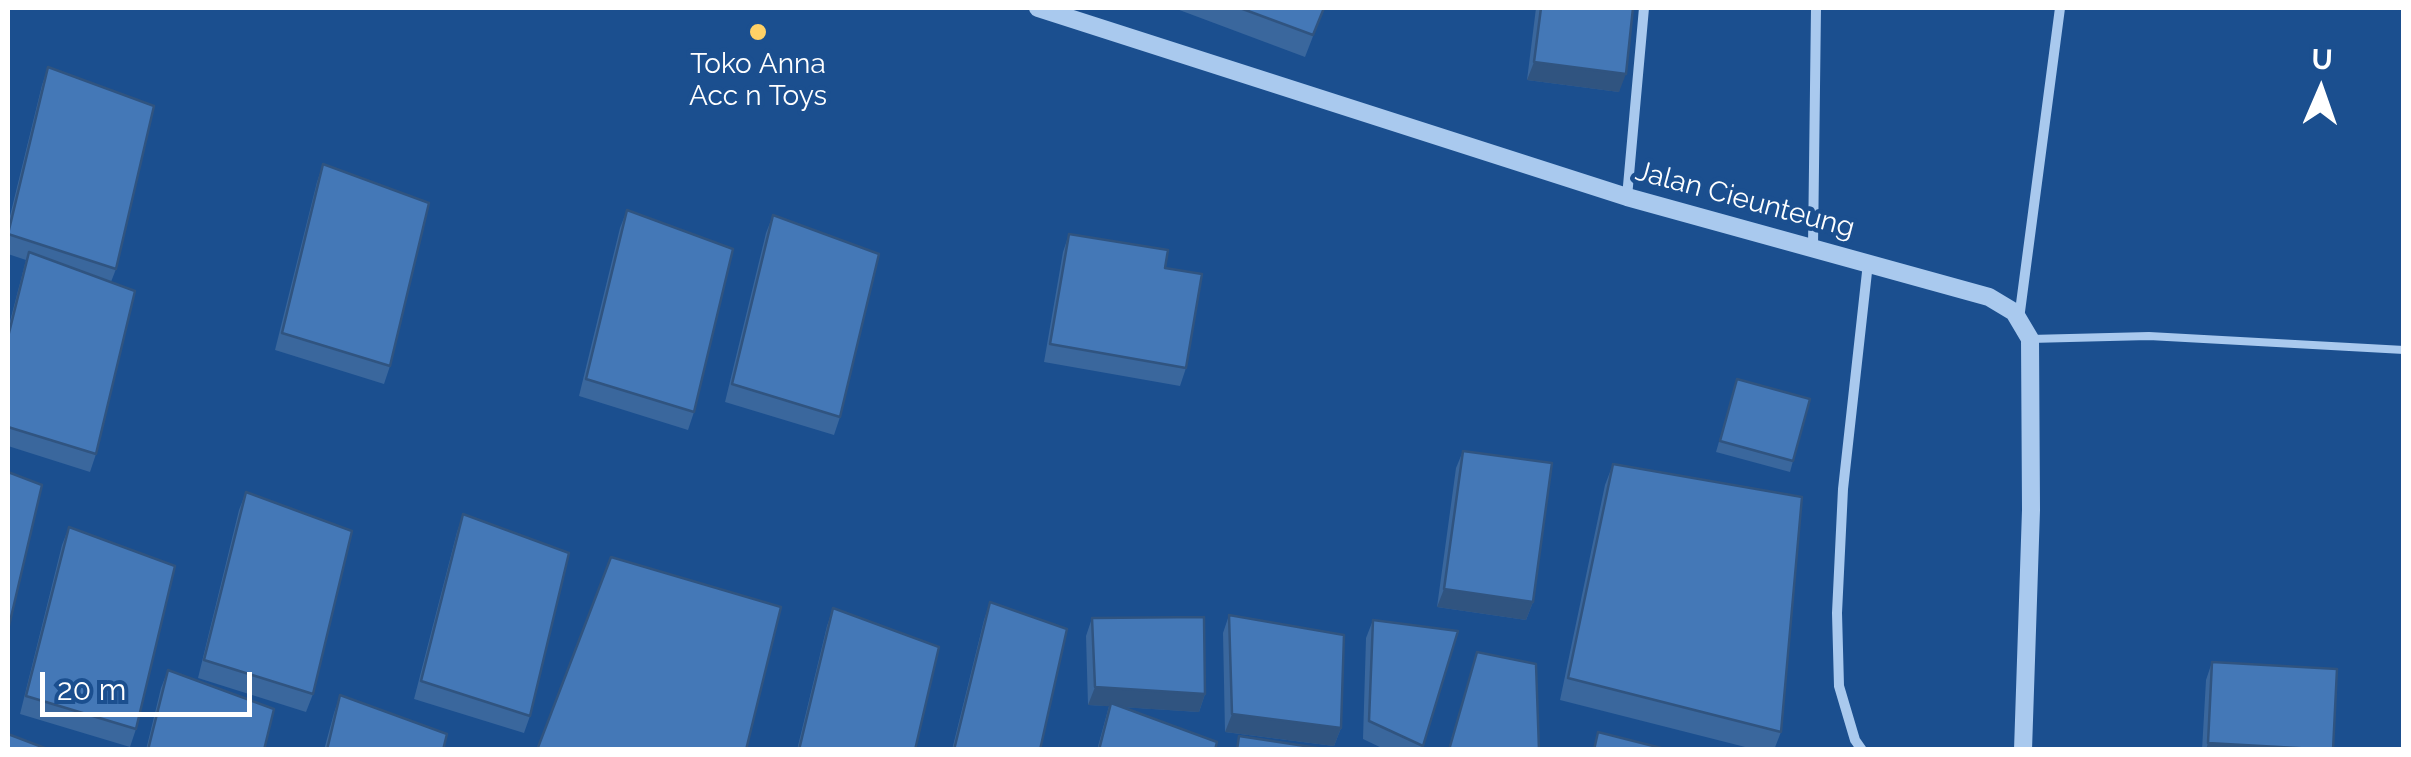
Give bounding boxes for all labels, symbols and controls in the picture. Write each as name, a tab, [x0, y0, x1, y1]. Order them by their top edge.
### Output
marker: Toko Anna Acc n Toys	[747, 21, 769, 43]
north arrow	[2271, 40, 2371, 140]
text: U	[2311, 43, 2333, 76]
place label: Toko Anna Acc n Toys	[689, 48, 827, 114]
street label: Jalan Cieunteung	[1632, 155, 1858, 245]
scale bar	[45, 652, 258, 714]
text: 20 m	[57, 672, 126, 707]

